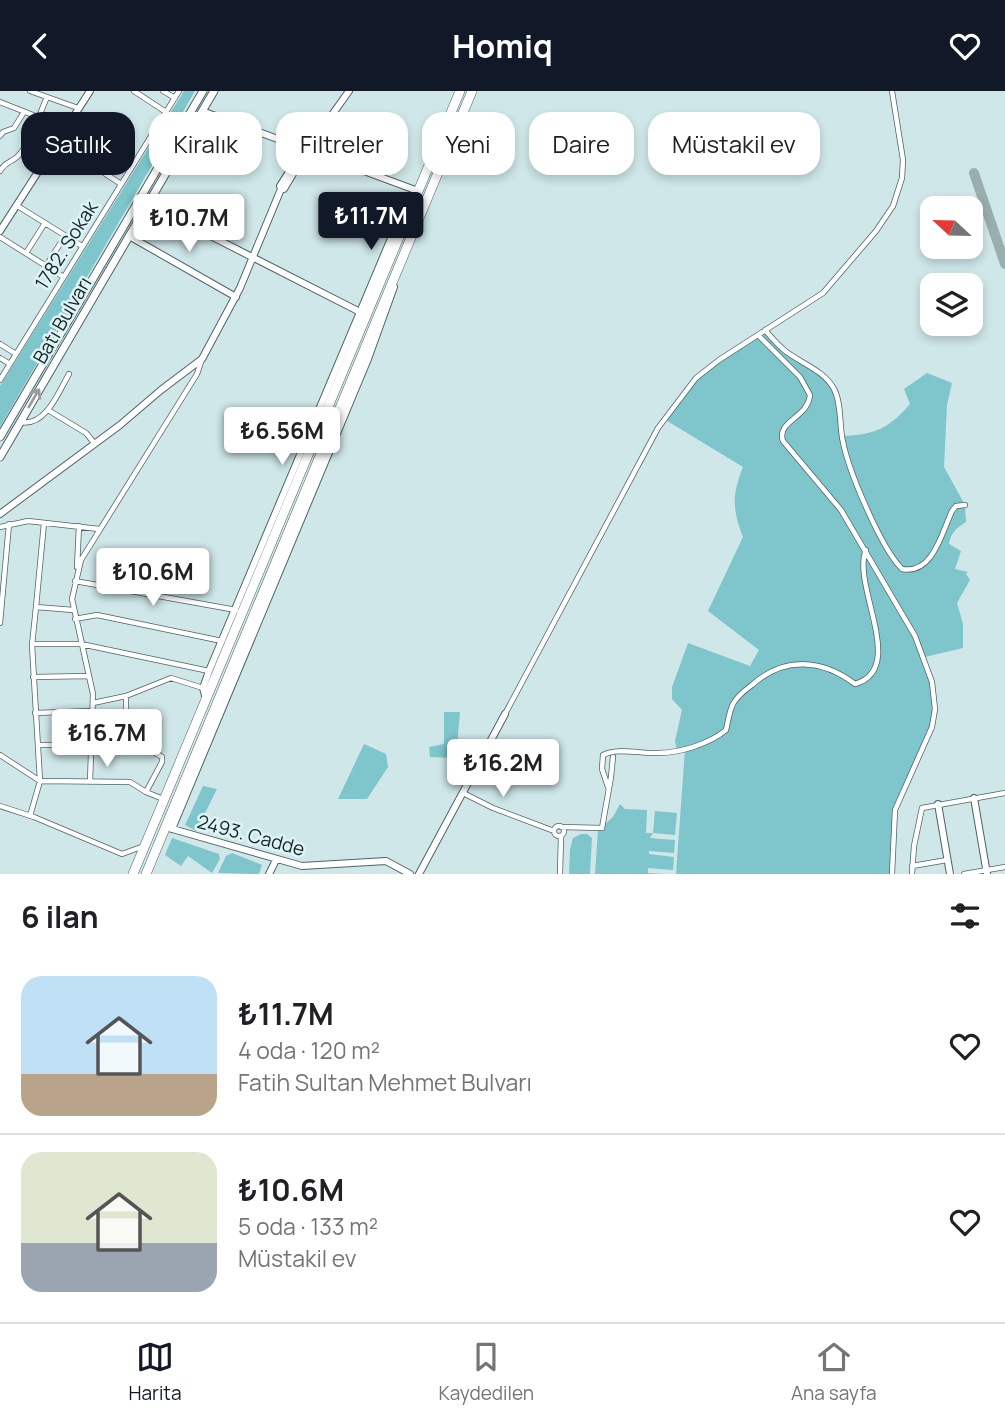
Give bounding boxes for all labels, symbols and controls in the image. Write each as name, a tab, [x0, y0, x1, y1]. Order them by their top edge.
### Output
text: Homiq	[452, 24, 553, 68]
icon: back	[21, 27, 59, 65]
icon: heart	[946, 27, 984, 65]
chip: Satılık	[21, 112, 135, 175]
chip: Kiralık	[149, 112, 262, 175]
chip: Filtreler	[276, 112, 408, 175]
chip: Yeni	[422, 112, 515, 175]
chip: Daire	[529, 112, 634, 175]
chip: Müstakil ev	[648, 112, 820, 175]
pin: ₺11.7M	[314, 193, 428, 252]
street label: 1782. Sokak	[29, 195, 104, 294]
pin: ₺10.7M	[132, 195, 246, 254]
north arrow	[920, 196, 984, 259]
map controls	[920, 196, 983, 336]
text: ₺11.7M	[334, 199, 408, 231]
text: ₺10.7M	[149, 201, 229, 233]
street label: Batı Bulvarı	[27, 272, 97, 368]
button: layers	[920, 273, 983, 336]
one-way arrow	[28, 388, 42, 408]
pin: ₺6.56M	[225, 407, 339, 467]
text: ₺6.56M	[240, 414, 324, 446]
pin: ₺10.6M	[96, 549, 210, 608]
text: ₺10.6M	[112, 555, 194, 587]
pin: ₺16.7M	[50, 709, 164, 769]
text: ₺16.7M	[68, 716, 146, 748]
pin: ₺16.2M	[446, 739, 560, 799]
text: ₺16.2M	[463, 746, 543, 778]
street label: 2493. Cadde	[194, 808, 308, 862]
text: 6 ilan	[21, 896, 99, 937]
icon: filters	[946, 897, 984, 935]
text: ₺11.7M	[238, 993, 334, 1034]
icon: home	[77, 1004, 161, 1088]
icon: heart	[946, 1027, 984, 1065]
text: 4 oda · 120 m²	[238, 1034, 380, 1066]
text: Fatih Sultan Mehmet Bulvarı	[238, 1066, 532, 1098]
text: ₺10.6M	[238, 1169, 344, 1210]
icon: home	[77, 1180, 161, 1264]
icon: heart	[946, 1203, 984, 1241]
text: 5 oda · 133 m²	[238, 1210, 378, 1242]
text: Müstakil ev	[238, 1242, 356, 1274]
tab: Harita	[129, 1338, 182, 1406]
tab: Kaydedilen	[439, 1338, 534, 1406]
tab: Ana sayfa	[791, 1338, 876, 1406]

